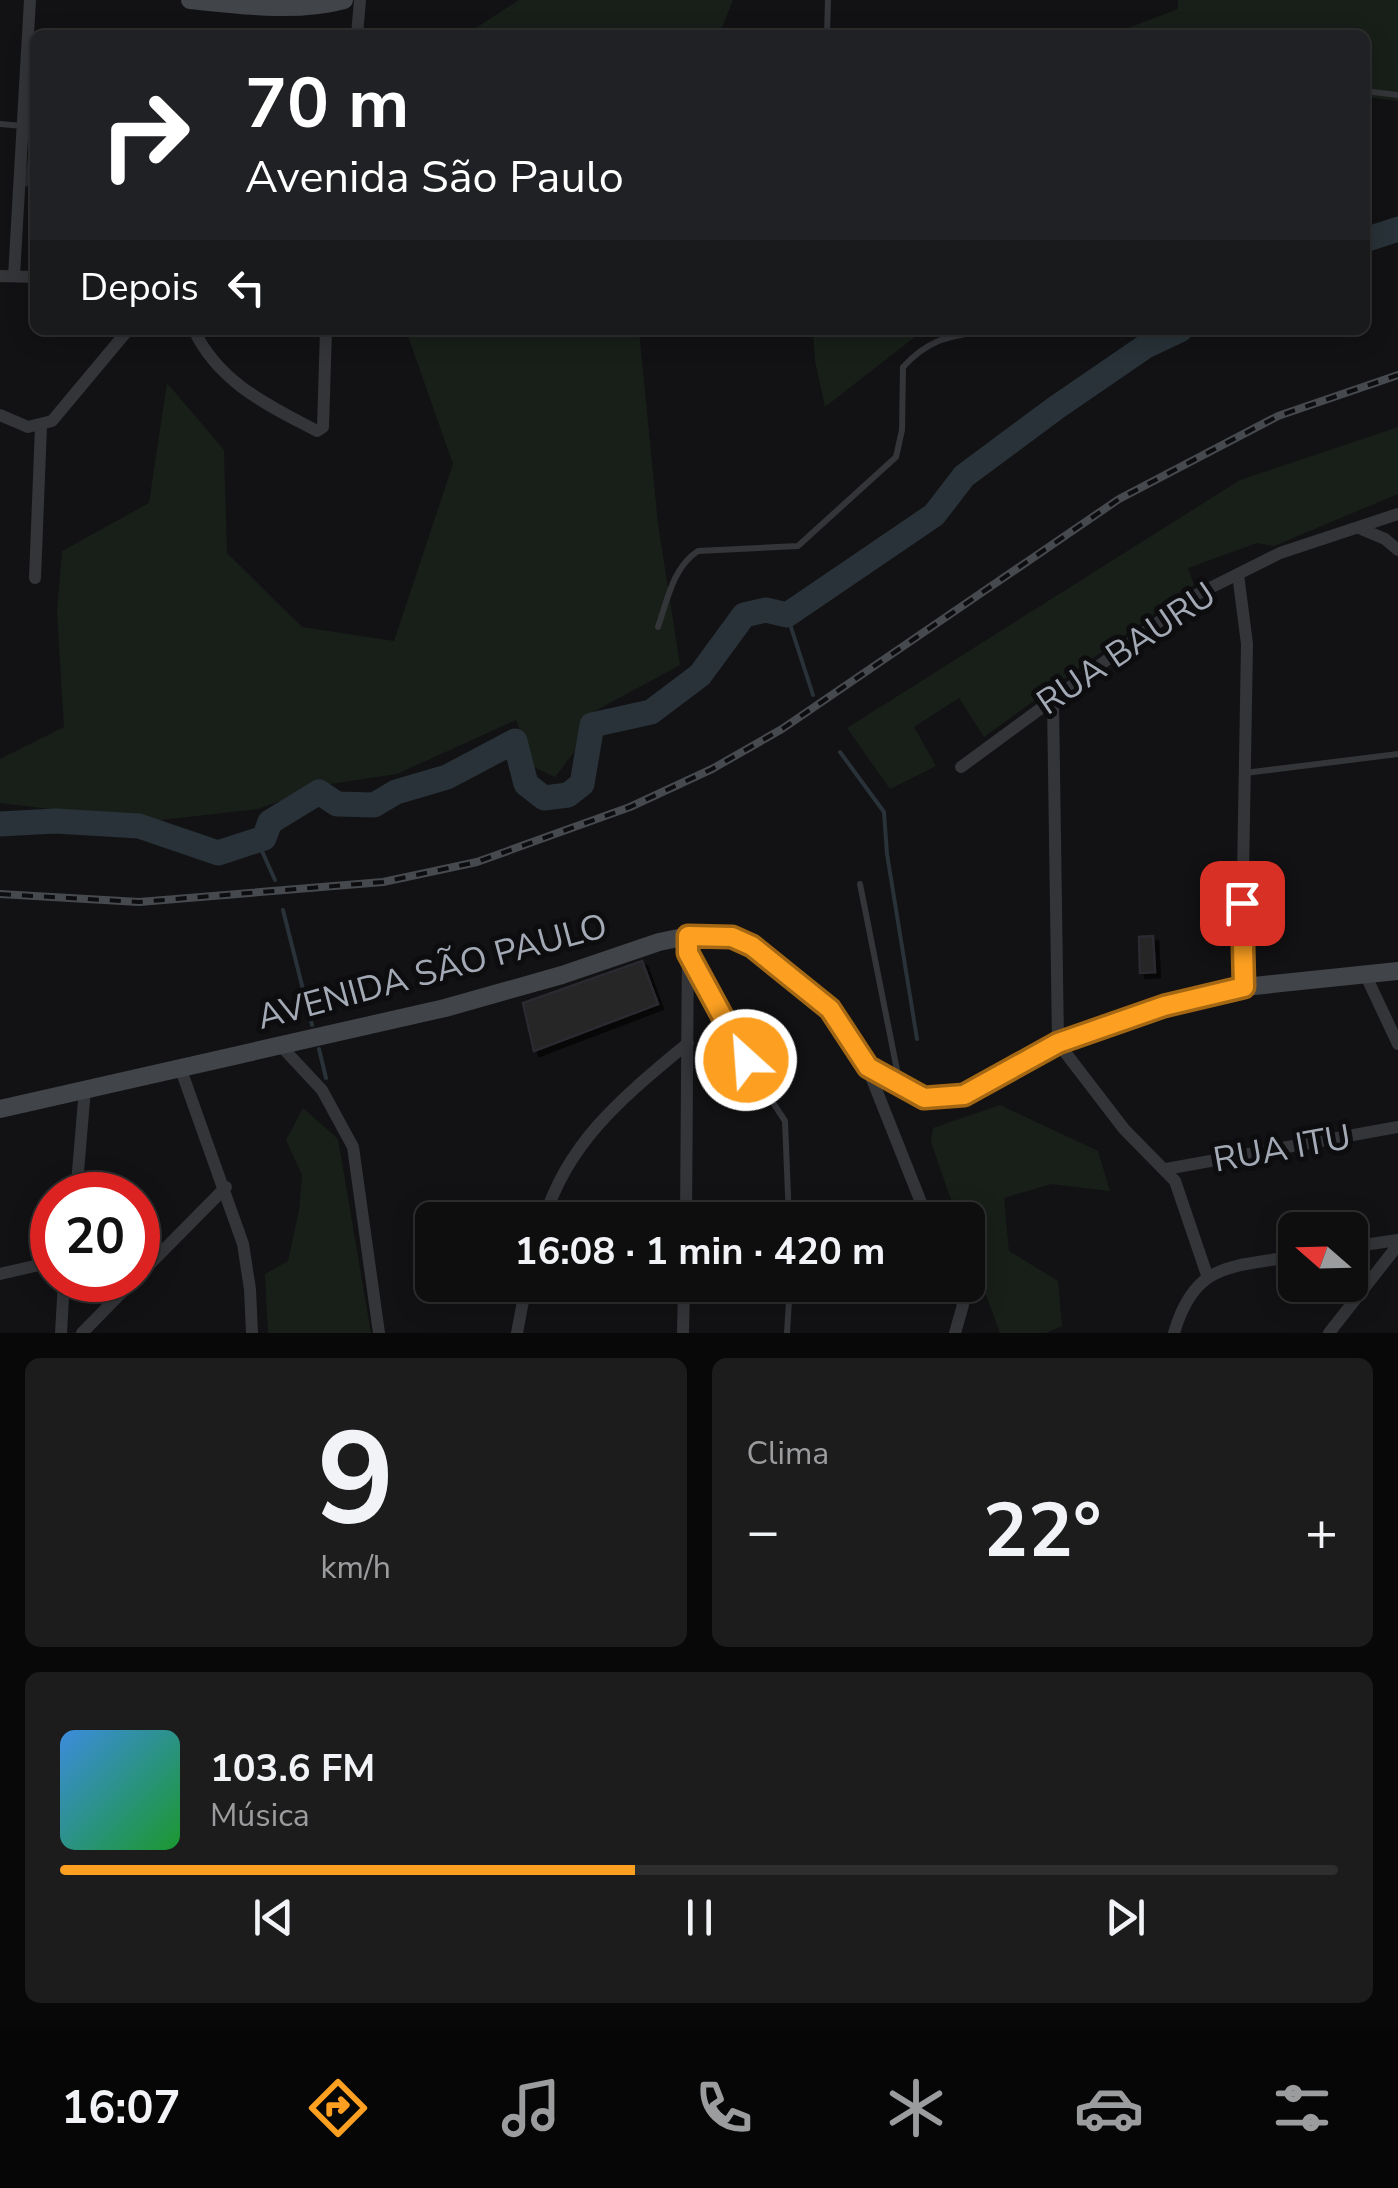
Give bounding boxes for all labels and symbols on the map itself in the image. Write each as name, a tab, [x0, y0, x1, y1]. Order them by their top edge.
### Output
street label: RUA BAURU	[1028, 571, 1225, 726]
pin	[1200, 861, 1285, 946]
street label: AVENIDA SÃO PAULO	[252, 902, 612, 1041]
position arrow	[694, 1008, 798, 1112]
street label: RUA ITU	[1210, 1113, 1354, 1184]
speed limit sign: 20	[30, 1172, 160, 1302]
north arrow	[1278, 1212, 1368, 1302]

